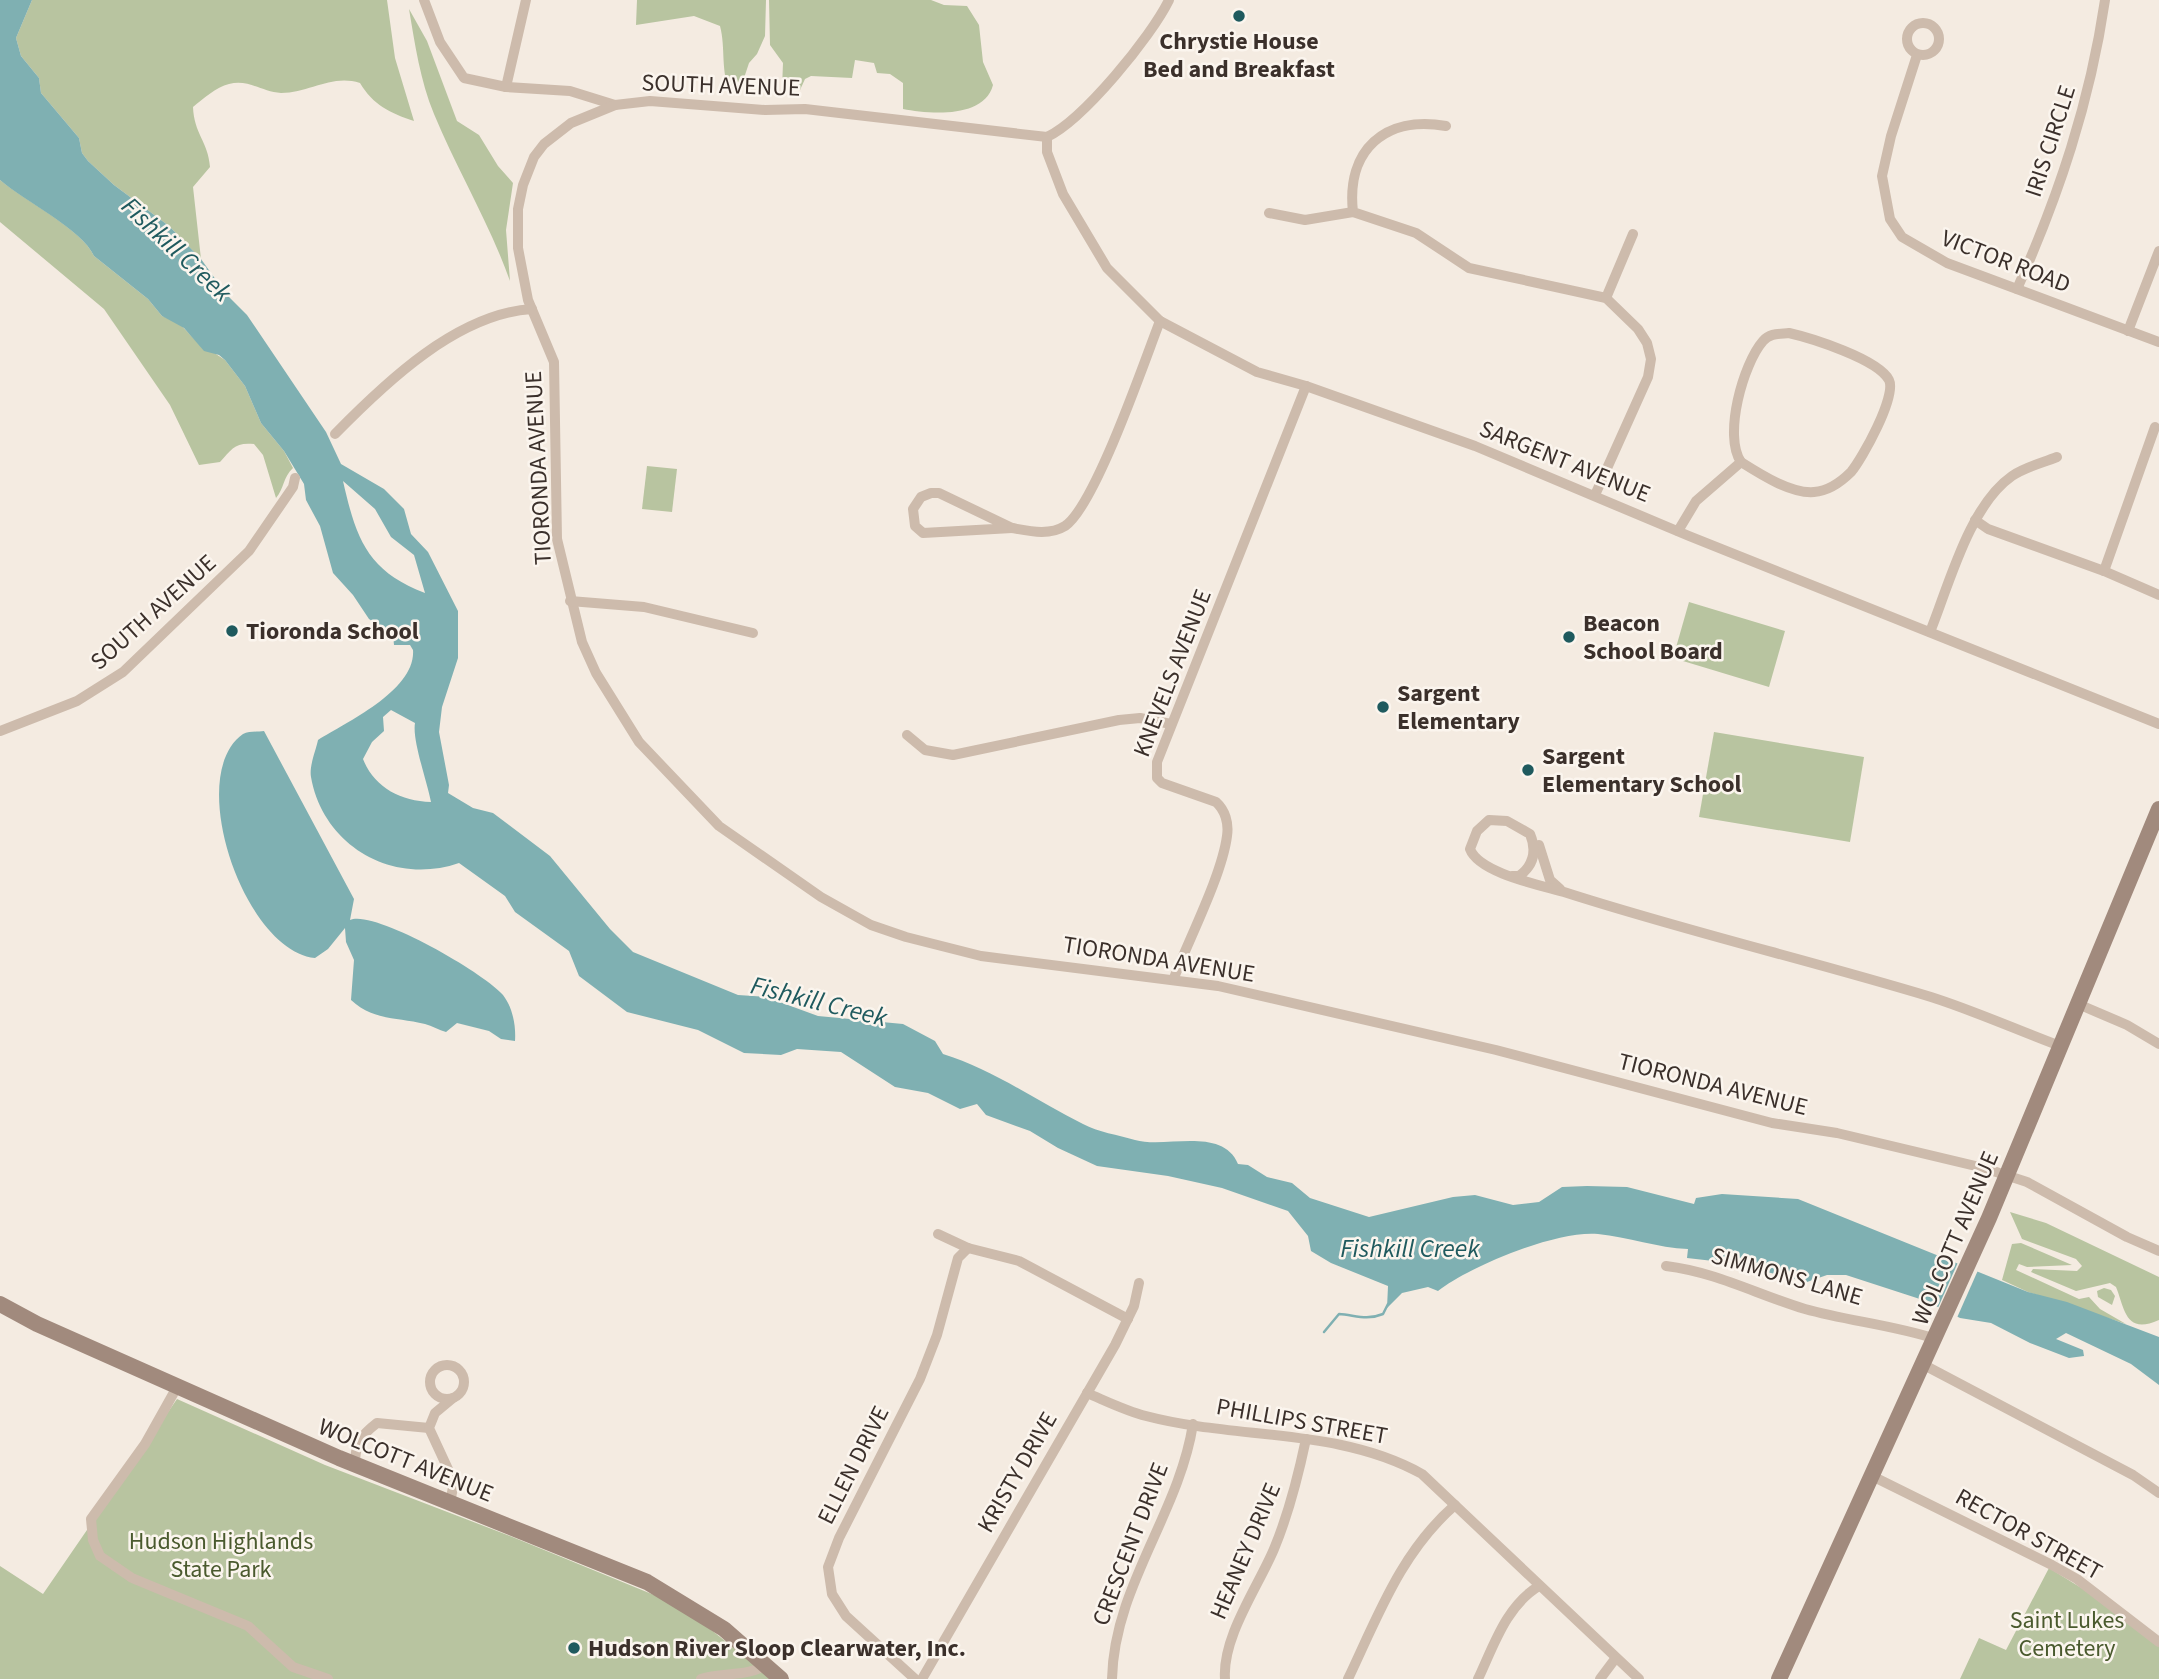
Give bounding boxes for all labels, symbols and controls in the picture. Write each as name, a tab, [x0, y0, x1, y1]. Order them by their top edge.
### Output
marker: Chrystie House Bed and Breakfast	[1231, 8, 1247, 24]
place label: Chrystie House Bed and Breakfast	[1143, 24, 1335, 87]
street label: SOUTH AVENUE	[641, 65, 801, 106]
street label: IRIS CIRCLE	[2016, 81, 2085, 202]
water label: Fishkill Creek	[113, 188, 241, 311]
street label: VICTOR ROAD	[1936, 221, 2075, 302]
street label: TIORONDA AVENUE	[516, 370, 561, 566]
street label: SARGENT AVENUE	[1474, 411, 1656, 512]
street label: SOUTH AVENUE	[83, 546, 224, 679]
street label: KNEVELS AVENUE	[1124, 584, 1221, 762]
place label: Beacon School Board	[1583, 606, 1723, 669]
place label: Tioronda School	[246, 614, 419, 649]
marker: Tioronda School	[224, 623, 240, 639]
marker: Beacon School Board	[1561, 629, 1577, 645]
place label: Sargent Elementary	[1397, 676, 1520, 739]
marker: Sargent Elementary	[1375, 699, 1391, 715]
place label: Sargent Elementary School	[1542, 739, 1741, 802]
marker: Sargent Elementary School	[1520, 762, 1536, 778]
street label: TIORONDA AVENUE	[1060, 927, 1257, 992]
water label: Fishkill Creek	[747, 967, 892, 1036]
street label: TIORONDA AVENUE	[1615, 1044, 1811, 1125]
street label: WOLCOTT AVENUE	[1903, 1146, 2008, 1331]
water label: Fishkill Creek	[1340, 1230, 1480, 1267]
street label: SIMMONS LANE	[1707, 1238, 1867, 1315]
street label: PHILLIPS STREET	[1214, 1389, 1390, 1454]
street label: ELLEN DRIVE	[809, 1400, 898, 1531]
street label: KRISTY DRIVE	[969, 1405, 1066, 1539]
street label: WOLCOTT AVENUE	[313, 1409, 499, 1512]
street label: CRESCENT DRIVE	[1083, 1458, 1178, 1631]
street label: HEANEY DRIVE	[1201, 1477, 1290, 1625]
street label: RECTOR STREET	[1949, 1480, 2109, 1589]
park label: Hudson Highlands State Park	[129, 1524, 313, 1587]
park label: Saint Lukes Cemetery	[2010, 1603, 2124, 1666]
place label: Hudson River Sloop Clearwater, Inc.	[588, 1631, 966, 1666]
marker: Hudson River Sloop Clearwater, Inc.	[566, 1640, 582, 1656]

